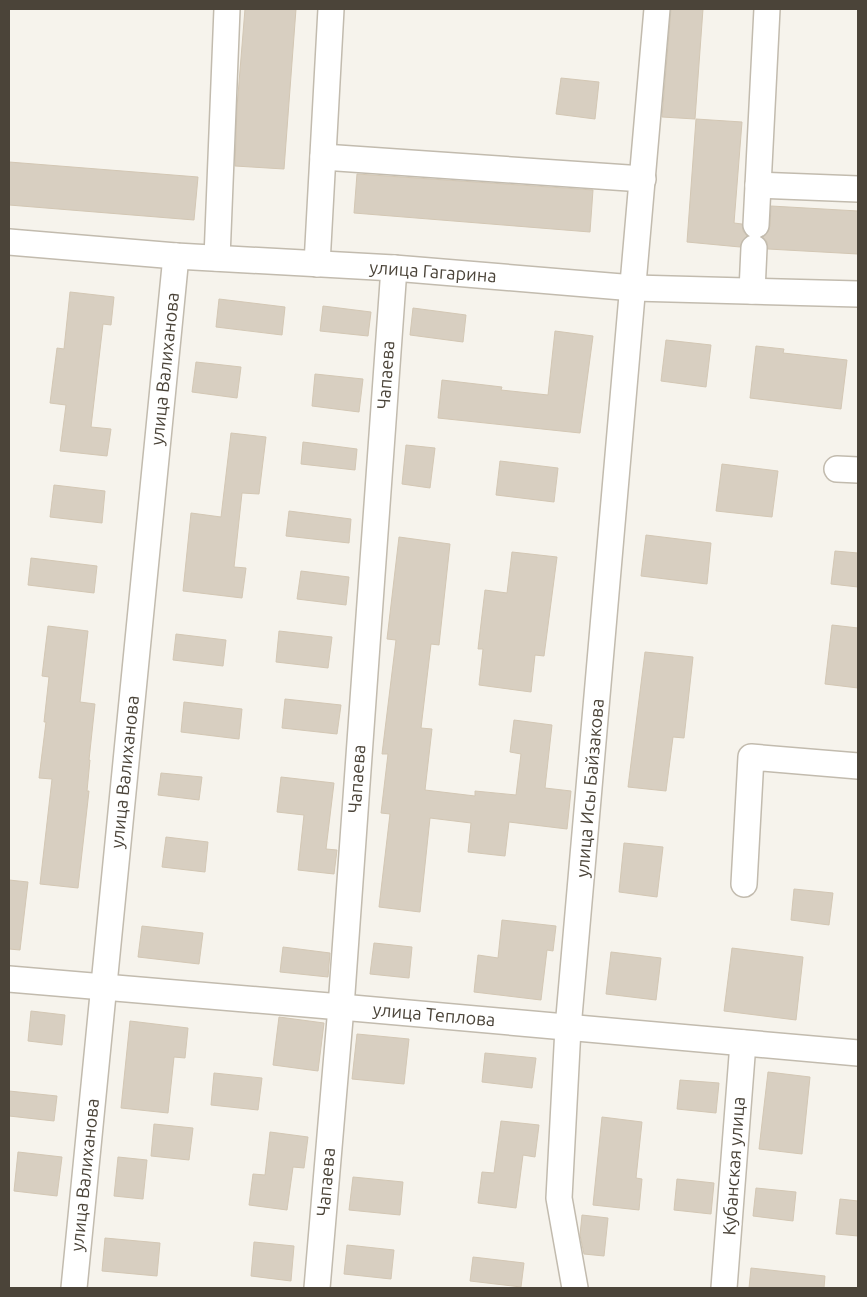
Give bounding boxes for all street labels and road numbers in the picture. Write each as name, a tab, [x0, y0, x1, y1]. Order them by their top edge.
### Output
street label: улица Гагарина	[369, 257, 497, 285]
street label: улица Валиханова	[146, 291, 182, 446]
street label: Чапаева	[373, 340, 397, 410]
street label: улица Валиханова	[106, 694, 142, 849]
street label: улица Исы Байзакова	[571, 698, 607, 878]
street label: Чапаева	[344, 744, 368, 814]
street label: улица Теплова	[372, 999, 496, 1029]
street label: Кубанская улица	[718, 1096, 748, 1236]
street label: улица Валиханова	[66, 1097, 102, 1252]
street label: Чапаева	[312, 1147, 338, 1217]

